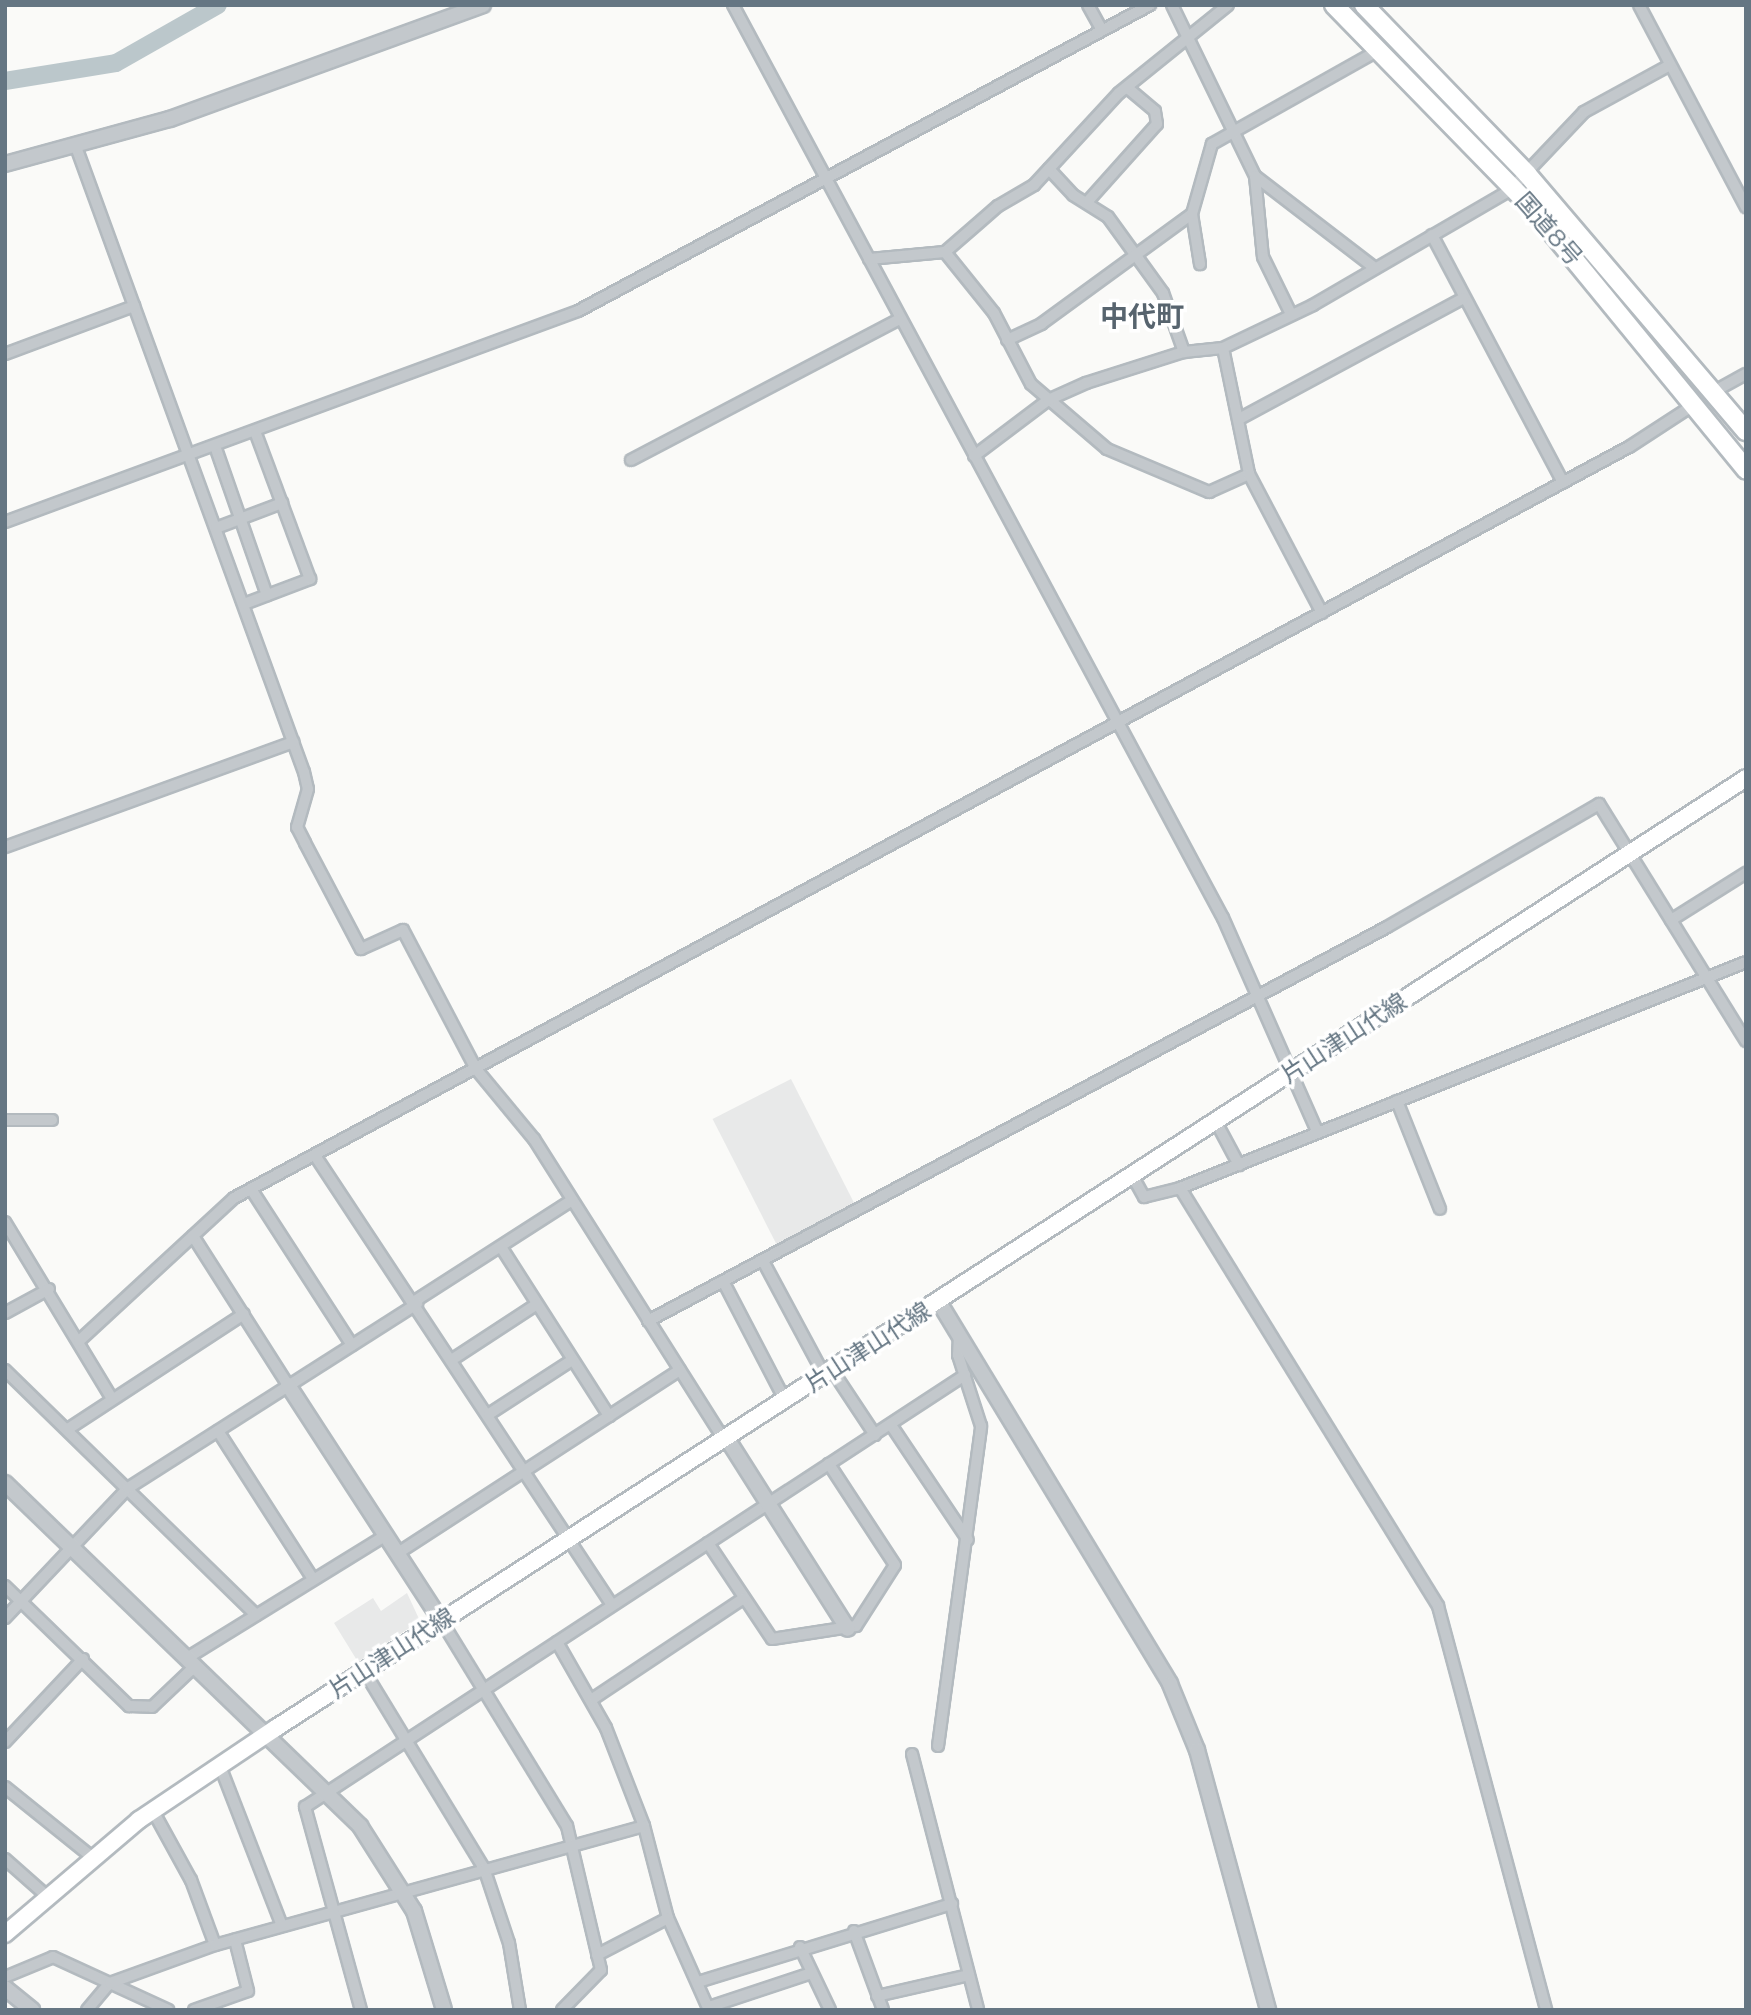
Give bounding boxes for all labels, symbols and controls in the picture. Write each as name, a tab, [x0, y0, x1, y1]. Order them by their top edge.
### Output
street label: 国道8号	[1509, 187, 1589, 271]
district label: 中代町	[1100, 299, 1184, 333]
street label: 片山津山代線	[1276, 987, 1412, 1089]
street label: 片山津山代線	[800, 1296, 936, 1398]
street label: 片山津山代線	[324, 1602, 460, 1704]

